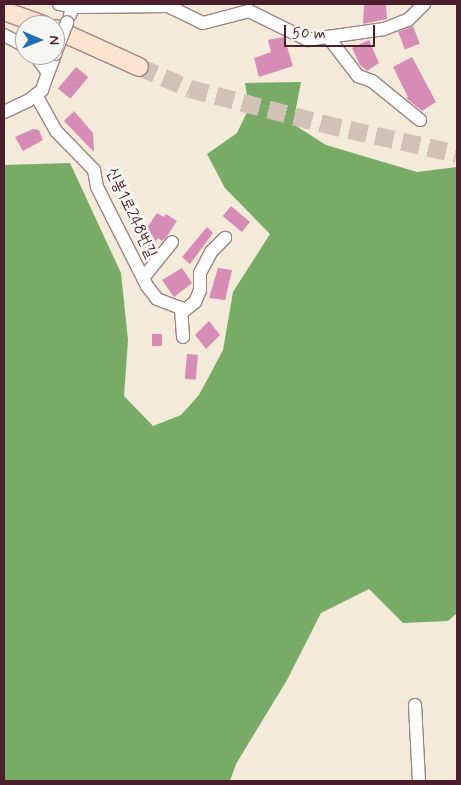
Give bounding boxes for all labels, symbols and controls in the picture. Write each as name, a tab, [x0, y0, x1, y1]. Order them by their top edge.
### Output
north arrow	[15, 15, 65, 65]
scale bar	[286, 15, 377, 47]
text: 50 m	[292, 24, 326, 44]
text: N	[45, 35, 63, 45]
street label: 신봉1로248번길	[102, 165, 160, 261]

